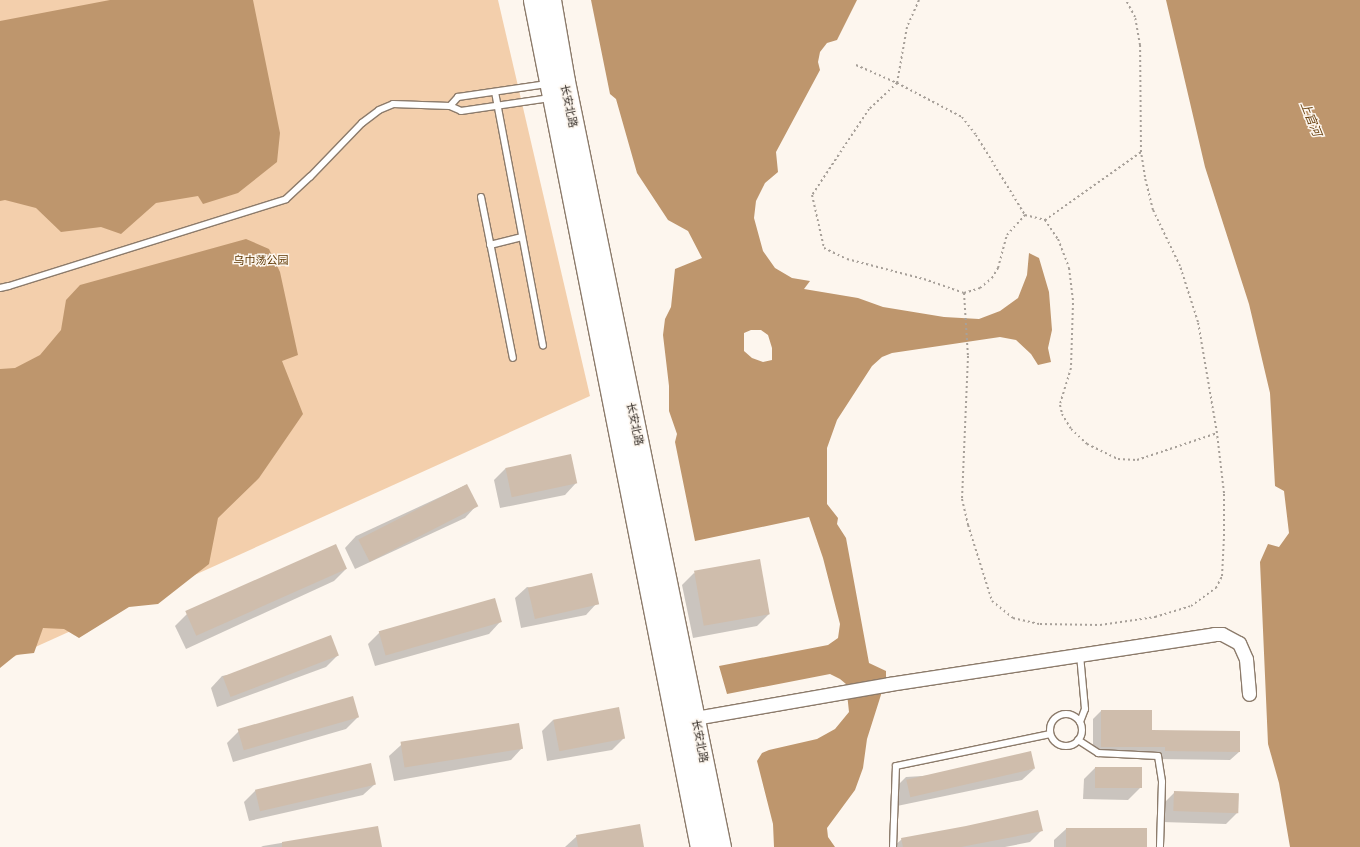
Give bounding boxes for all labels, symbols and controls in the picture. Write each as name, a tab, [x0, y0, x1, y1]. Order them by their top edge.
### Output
street label: 长安北路	[558, 83, 580, 129]
water label: 上官河	[1298, 100, 1324, 138]
park label: 乌巾荡公园	[234, 253, 288, 267]
street label: 长安北路	[624, 401, 646, 447]
street label: 长安北路	[689, 718, 711, 764]

